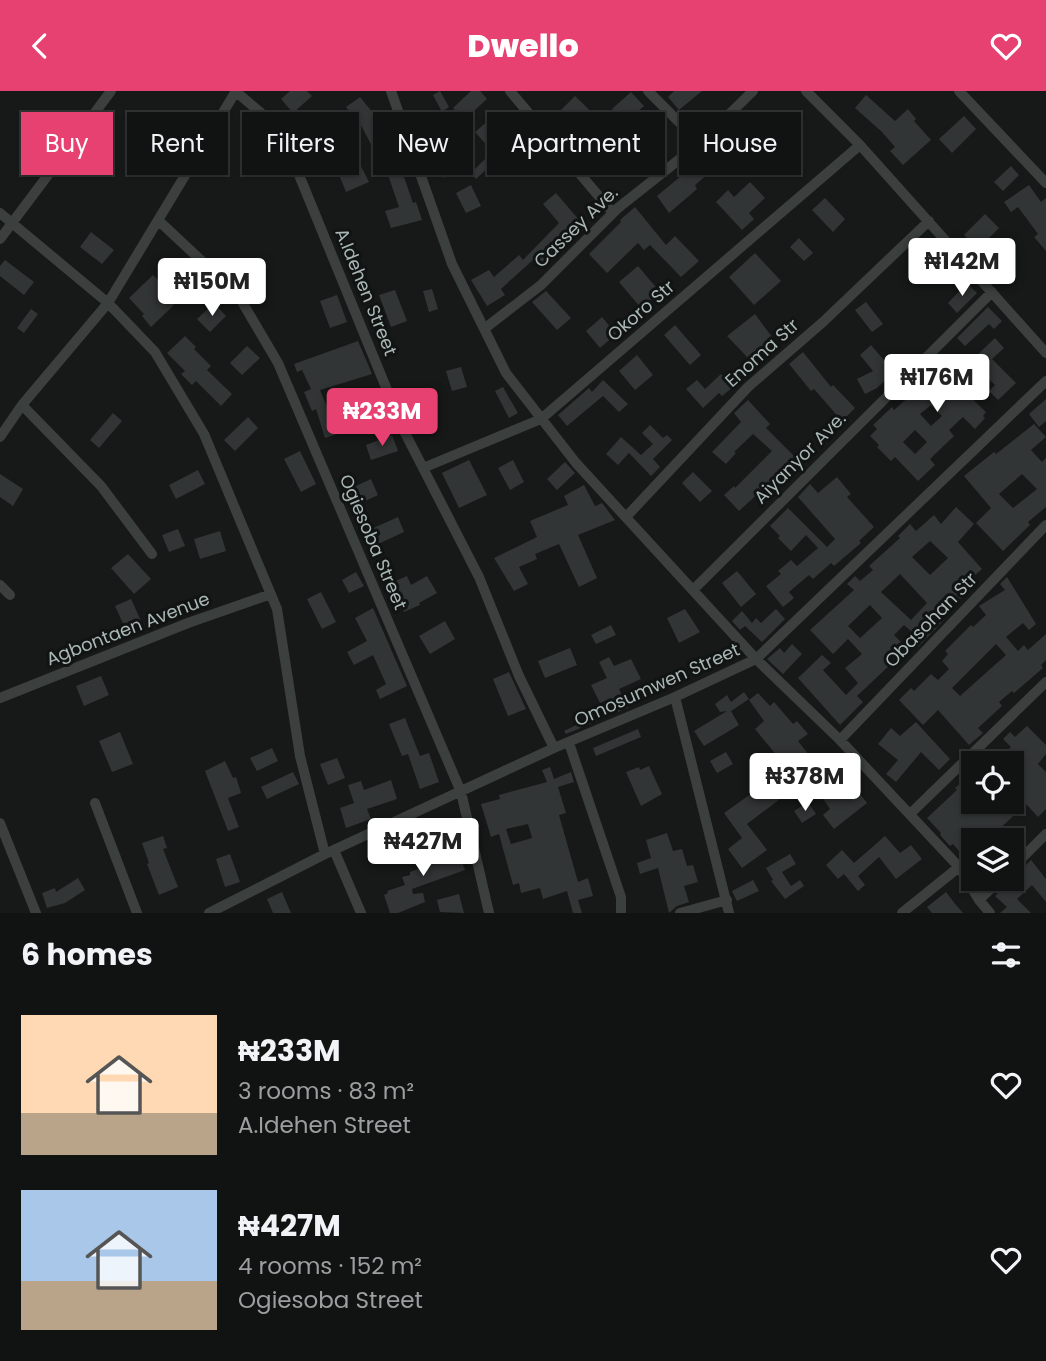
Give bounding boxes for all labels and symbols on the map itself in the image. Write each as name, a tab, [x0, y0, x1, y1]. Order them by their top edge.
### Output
street label: Cassey Ave.	[528, 180, 623, 273]
street label: A.Idehen Street	[330, 224, 403, 359]
pin: ₦142M	[913, 239, 1011, 298]
pin: ₦150M	[163, 259, 261, 318]
street label: Okoro Str	[602, 274, 680, 347]
street label: Enoma Str	[719, 312, 804, 393]
pin: ₦176M	[888, 355, 986, 414]
pin: ₦233M	[333, 389, 431, 448]
street label: Aiyanyor Ave.	[748, 406, 851, 509]
street label: Ogiesoba Street	[334, 470, 413, 613]
street label: Obasohan Str	[879, 566, 983, 673]
street label: Agbontaen Avenue	[42, 586, 213, 671]
street label: Omosumwen Street	[570, 637, 743, 732]
pin: ₦378M	[756, 753, 854, 813]
pin: ₦427M	[374, 819, 472, 878]

